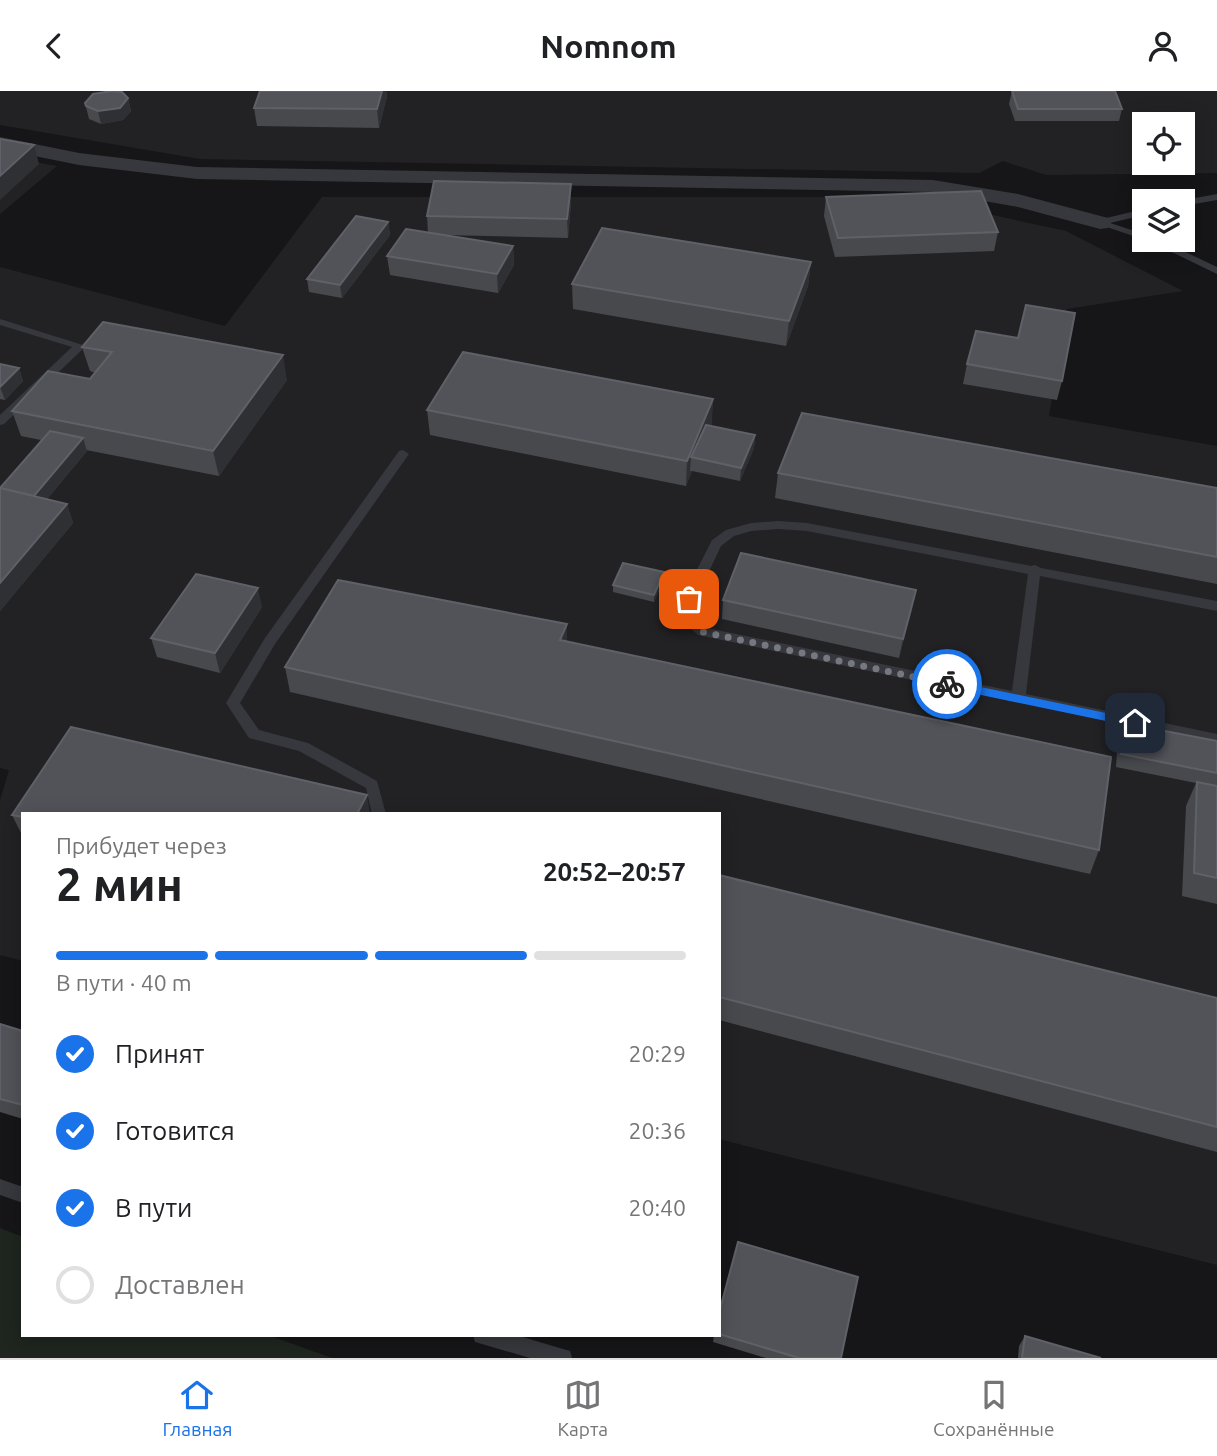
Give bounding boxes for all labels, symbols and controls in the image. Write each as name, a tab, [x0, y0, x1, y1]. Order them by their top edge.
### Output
icon: back	[35, 27, 73, 65]
icon: person	[1144, 27, 1182, 65]
text: Nomnom	[540, 28, 677, 64]
map controls	[1132, 112, 1195, 252]
button: locate	[1132, 112, 1195, 175]
button: layers	[1132, 189, 1195, 252]
pin	[659, 569, 719, 629]
icon: bag	[670, 580, 708, 618]
courier	[912, 649, 982, 719]
icon: bike	[928, 665, 966, 703]
pin	[1105, 693, 1165, 753]
icon: home	[1116, 704, 1154, 742]
text: Прибудет через	[56, 833, 227, 858]
text: 20:52–20:57	[543, 857, 686, 886]
text: 2 мин	[56, 858, 183, 910]
text: В пути · 40 m	[56, 970, 192, 995]
icon: check	[56, 1035, 94, 1073]
text: Принят	[115, 1039, 204, 1068]
text: 20:29	[628, 1041, 686, 1066]
icon: check	[56, 1112, 94, 1150]
text: Готовится	[115, 1116, 235, 1145]
text: 20:36	[628, 1118, 686, 1143]
icon: check	[56, 1189, 94, 1227]
text: В пути	[115, 1193, 192, 1222]
text: 20:40	[628, 1195, 686, 1220]
text: Доставлен	[115, 1270, 245, 1299]
tab: Главная	[162, 1376, 233, 1440]
tab: Карта	[557, 1376, 608, 1440]
tab: Сохранённые	[933, 1376, 1055, 1440]

